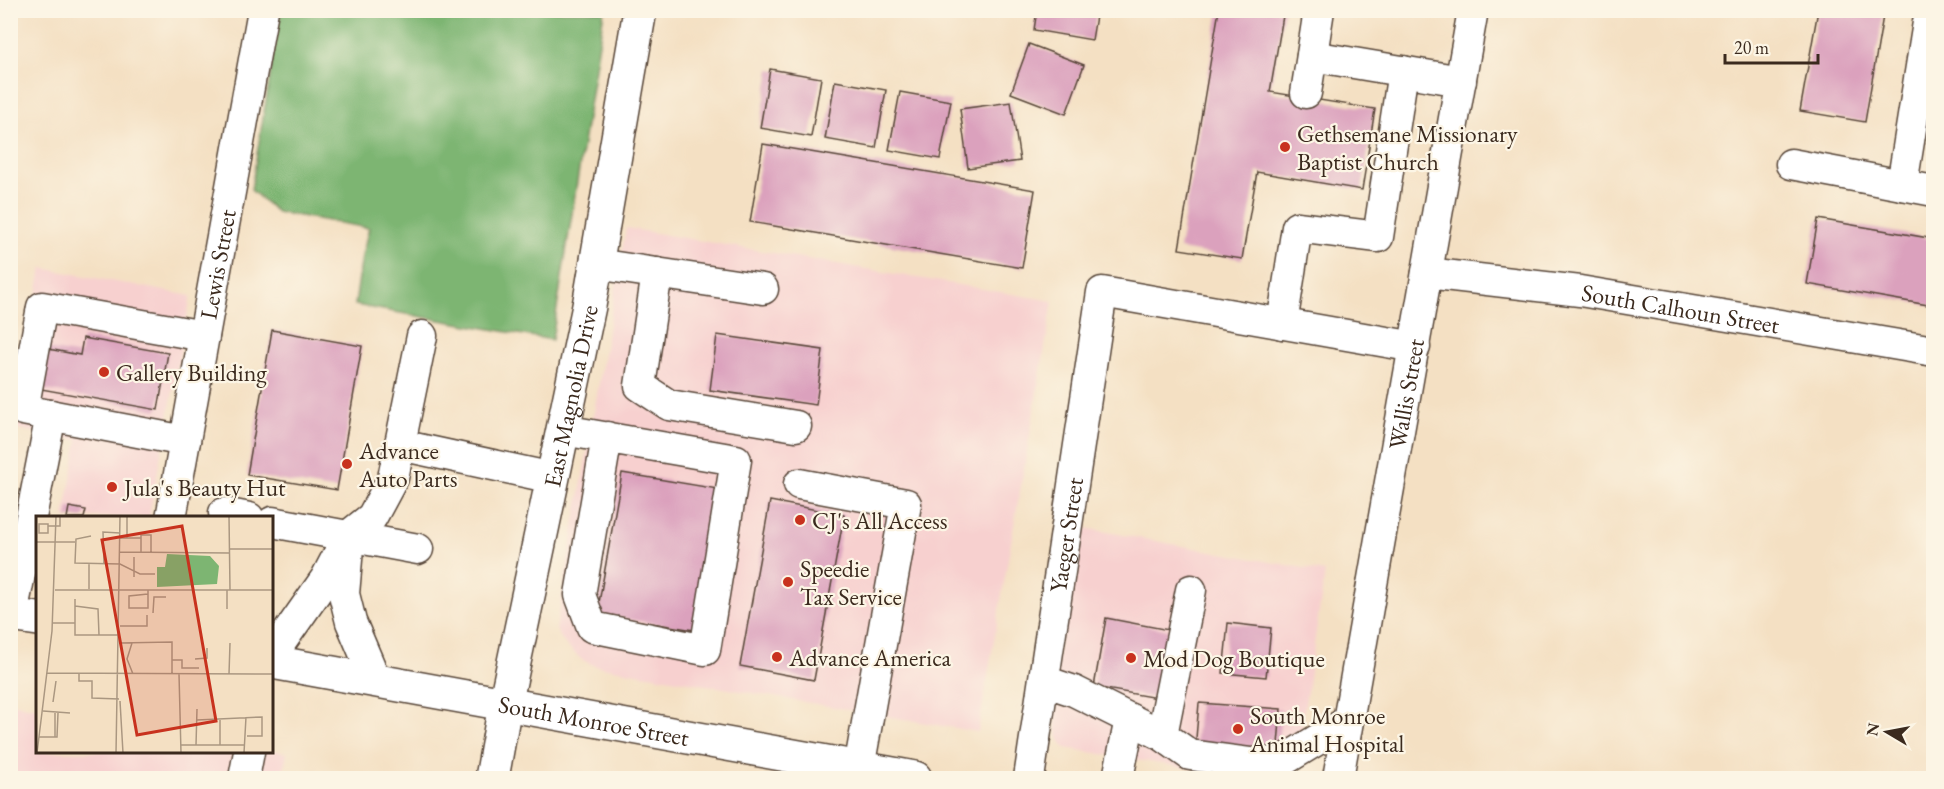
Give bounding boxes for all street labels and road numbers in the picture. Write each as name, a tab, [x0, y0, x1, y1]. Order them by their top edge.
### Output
street label: Lewis Street	[192, 206, 242, 322]
street label: South Calhoun Street	[1579, 276, 1782, 340]
street label: East Magnolia Drive	[536, 302, 604, 490]
street label: Wallis Street	[1381, 336, 1431, 452]
street label: Yaeger Street	[1042, 475, 1090, 594]
street label: South Monroe Street	[496, 688, 692, 753]

